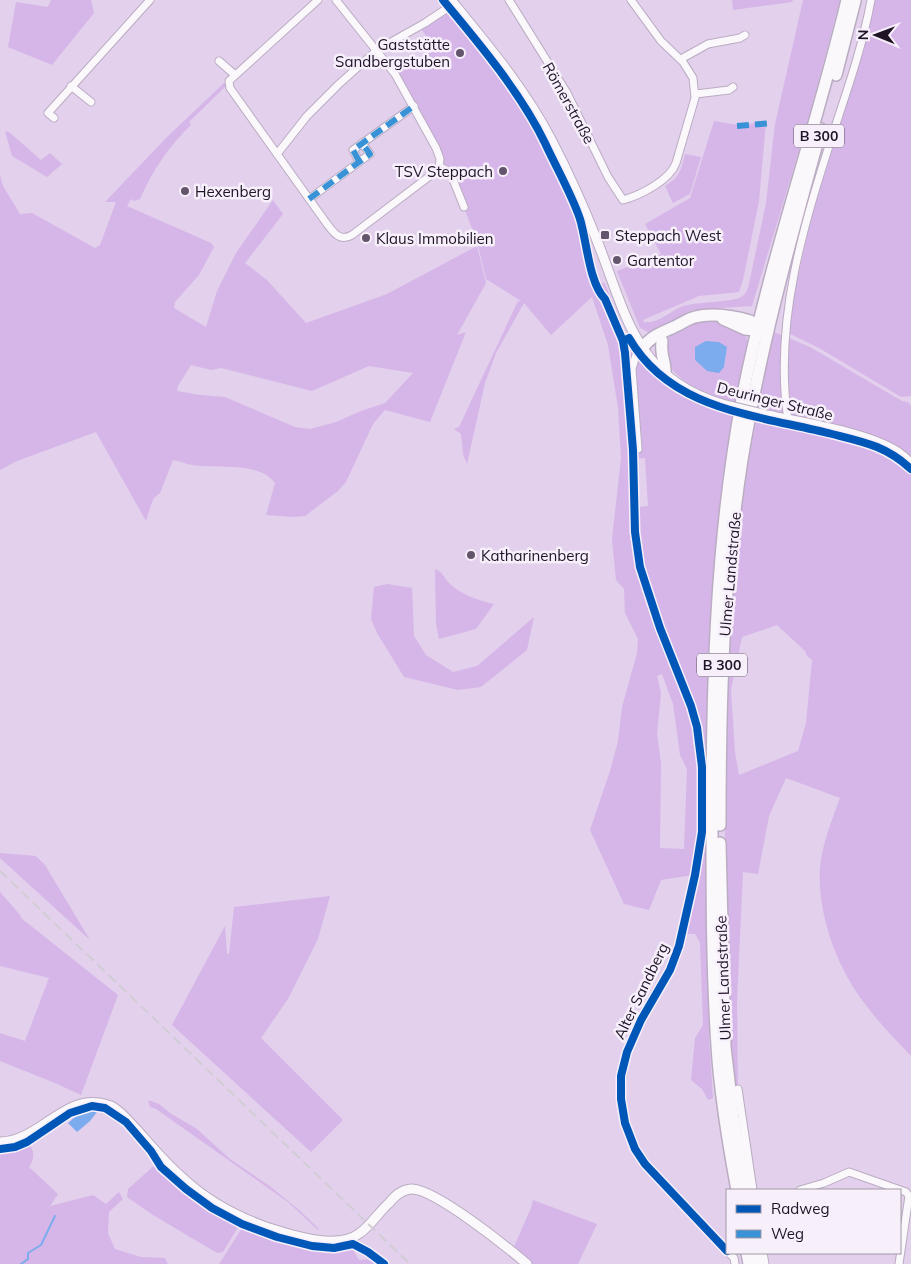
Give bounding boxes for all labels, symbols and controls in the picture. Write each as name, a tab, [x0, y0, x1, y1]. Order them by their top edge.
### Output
north arrow	[851, 10, 901, 60]
text: N	[854, 29, 872, 40]
place label: Gaststätte Sandbergstuben	[335, 35, 450, 71]
marker: Gaststätte Sandbergstuben	[454, 47, 466, 59]
street label: Römerstraße	[539, 59, 599, 147]
road number: B 300	[794, 124, 844, 148]
place label: TSV Steppach	[395, 162, 493, 181]
marker: TSV Steppach	[497, 165, 509, 177]
place label: Hexenberg	[195, 182, 271, 201]
marker: Hexenberg	[179, 185, 191, 197]
place label: Steppach West	[615, 226, 721, 245]
place label: Klaus Immobilien	[376, 229, 494, 248]
marker: Steppach West	[599, 229, 611, 241]
marker: Klaus Immobilien	[360, 232, 372, 244]
place label: Gartentor	[627, 251, 695, 270]
marker: Gartentor	[611, 254, 623, 266]
street label: Deuringer Straße	[715, 377, 835, 425]
street label: Ulmer Landstraße	[715, 511, 745, 637]
place label: Katharinenberg	[481, 546, 589, 565]
marker: Katharinenberg	[465, 549, 477, 561]
road number: B 300	[697, 654, 747, 676]
street label: Ulmer Landstraße	[711, 915, 735, 1041]
street label: Alter Sandberg	[609, 940, 673, 1042]
legend	[726, 1189, 901, 1254]
text: Radweg	[771, 1199, 829, 1218]
text: Weg	[771, 1224, 804, 1243]

